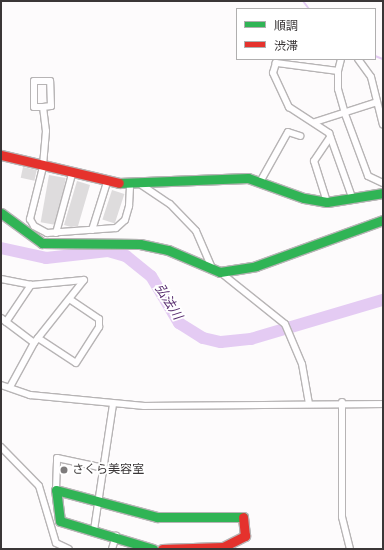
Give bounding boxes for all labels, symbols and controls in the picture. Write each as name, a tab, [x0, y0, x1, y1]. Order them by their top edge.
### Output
legend	[236, 8, 376, 60]
text: 順調	[274, 19, 298, 33]
text: 渋滞	[274, 39, 298, 53]
water label: 弘法川	[151, 281, 185, 323]
place label: さくら美容室	[72, 463, 144, 477]
marker: さくら美容室	[59, 465, 69, 475]

